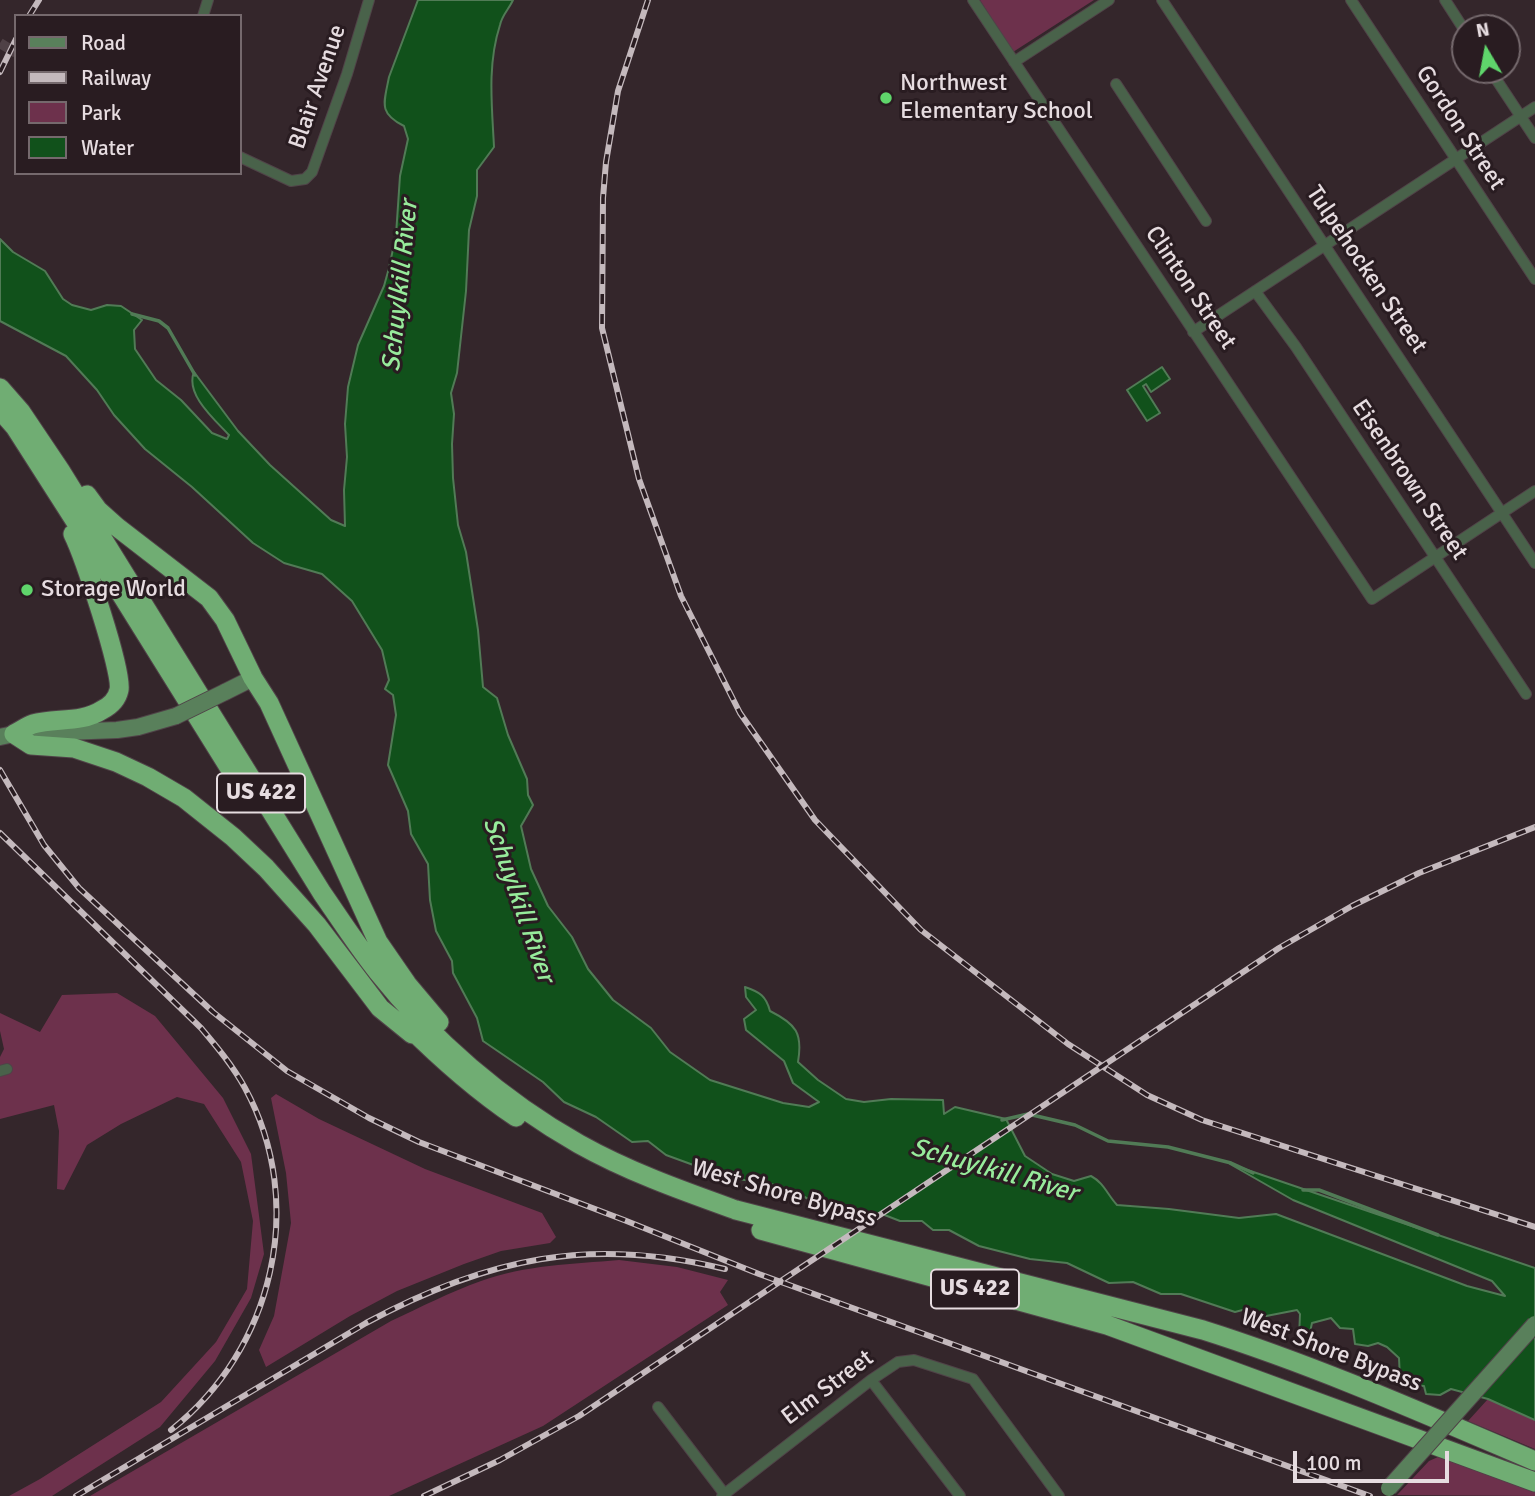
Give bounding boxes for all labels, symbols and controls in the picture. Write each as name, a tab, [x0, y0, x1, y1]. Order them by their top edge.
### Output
legend	[14, 14, 242, 175]
north arrow	[1451, 14, 1521, 84]
text: N	[1474, 17, 1491, 43]
street label: Blair Avenue	[283, 21, 353, 153]
text: Road	[81, 30, 126, 56]
street label: Gordon Street	[1409, 60, 1511, 196]
text: Railway	[81, 65, 151, 91]
place label: Northwest Elementary School	[900, 70, 1093, 126]
marker: Northwest Elementary School	[878, 90, 894, 106]
text: Park	[81, 100, 121, 126]
text: Water	[81, 135, 134, 161]
street label: Tulpehocken Street	[1299, 181, 1433, 359]
water label: Schuylkill River	[376, 199, 426, 373]
street label: Clinton Street	[1138, 221, 1242, 355]
street label: Eisenbrown Street	[1345, 394, 1473, 566]
place label: Storage World	[41, 576, 186, 604]
marker: Storage World	[19, 582, 35, 598]
road number: US 422	[217, 774, 305, 813]
water label: Schuylkill River	[475, 814, 561, 986]
water label: Schuylkill River	[907, 1132, 1081, 1210]
street label: West Shore Bypass	[688, 1154, 880, 1234]
road number: US 422	[931, 1270, 1019, 1308]
street label: West Shore Bypass	[1236, 1303, 1426, 1399]
street label: Elm Street	[776, 1344, 880, 1432]
scale bar	[1297, 1436, 1453, 1480]
text: 100 m	[1306, 1450, 1361, 1476]

